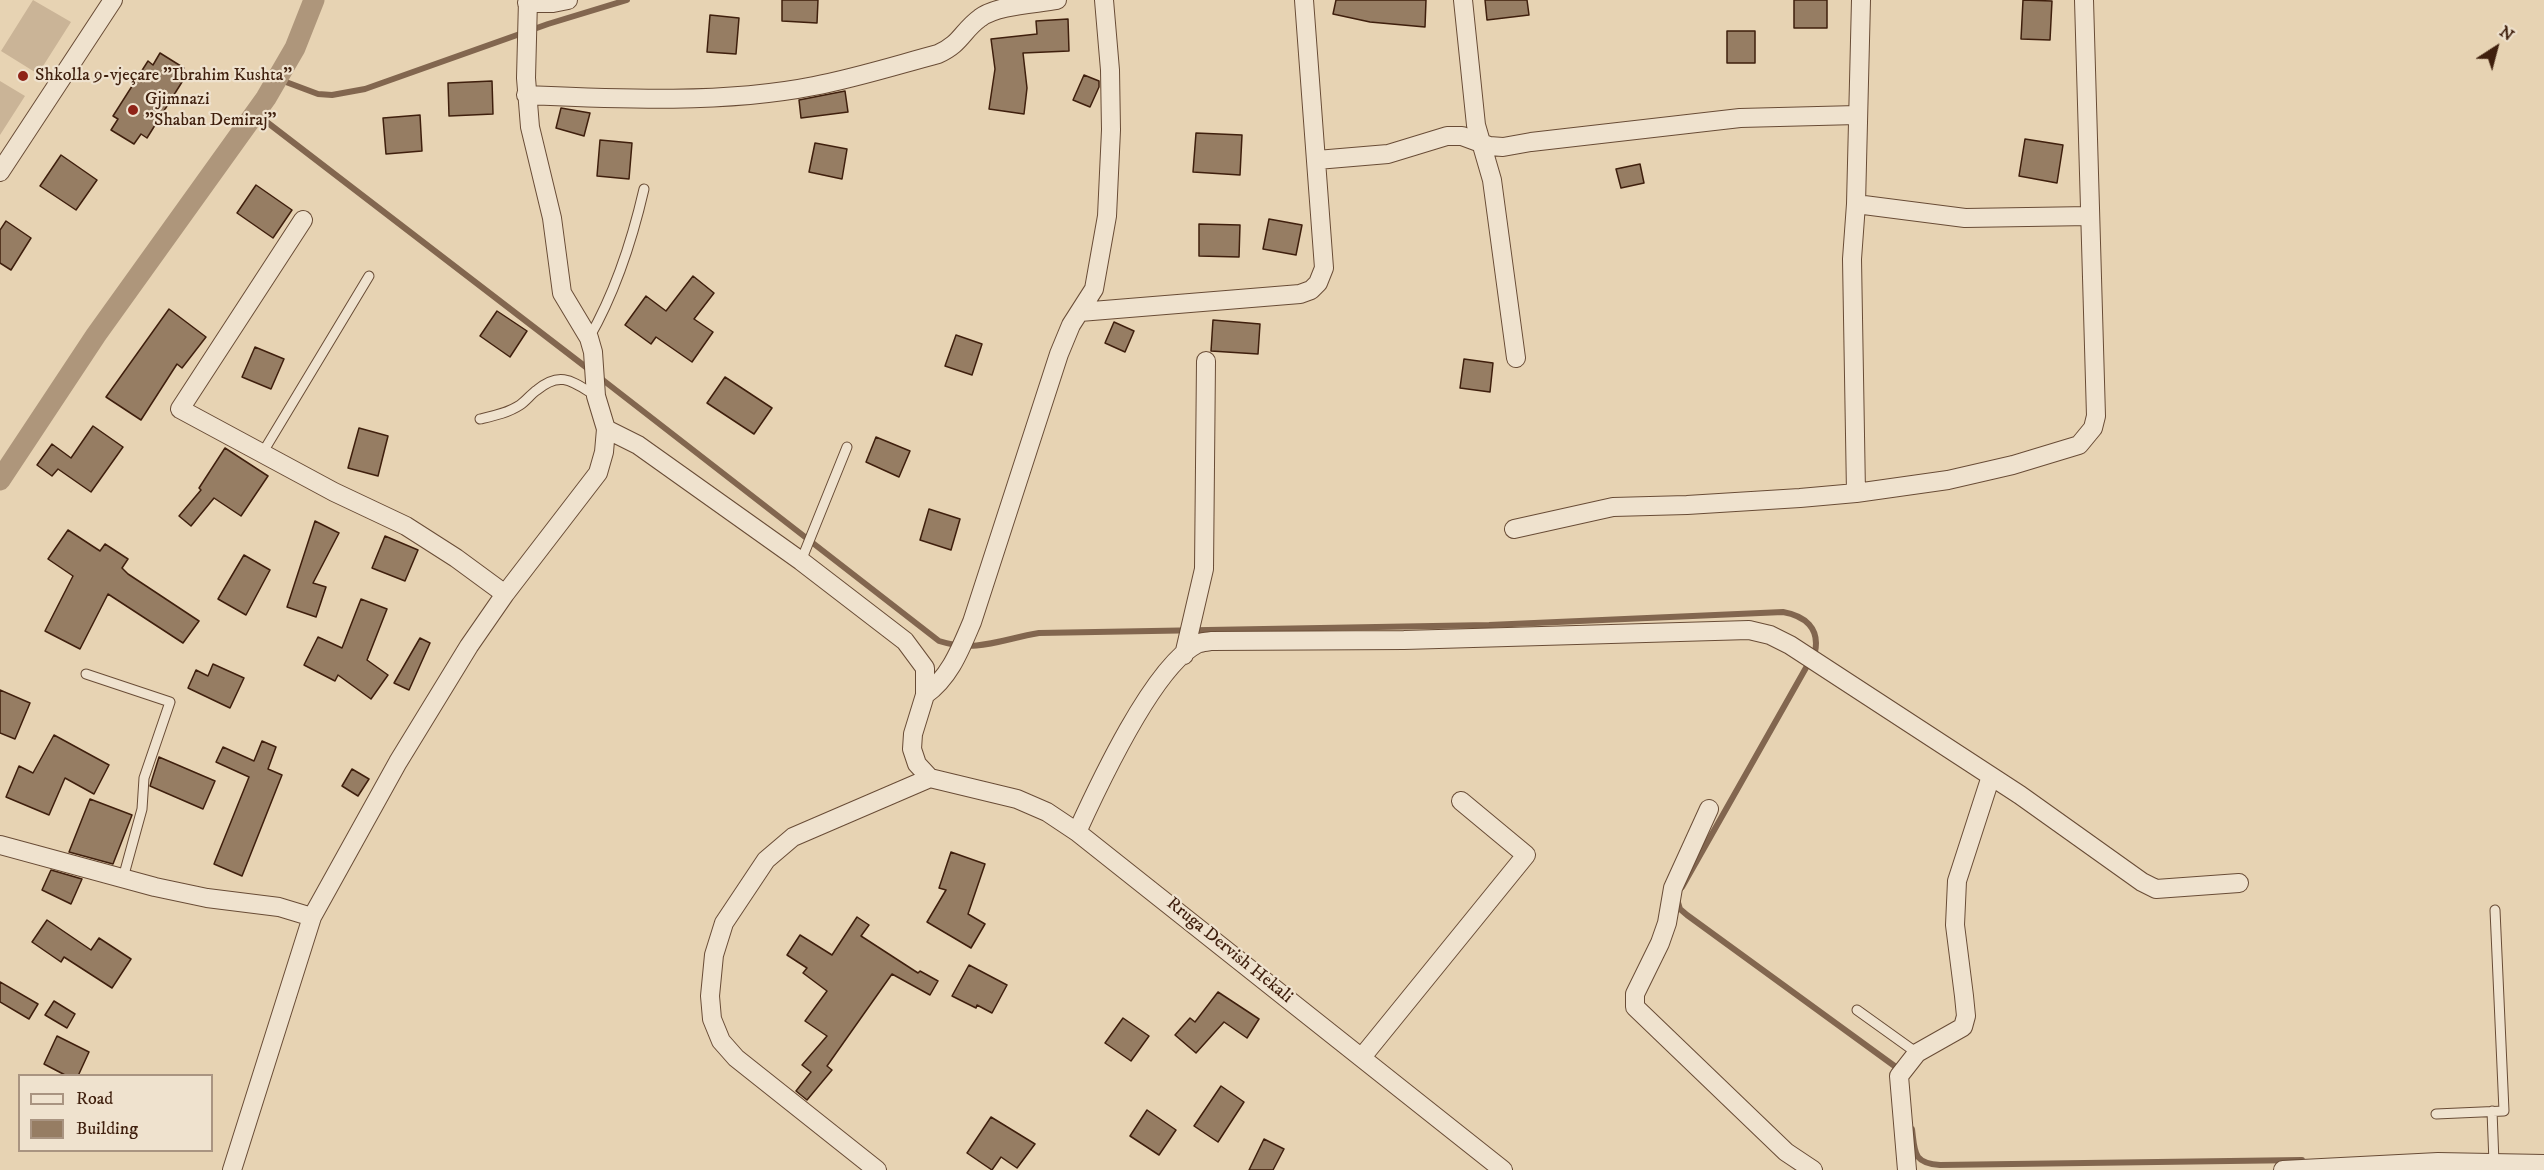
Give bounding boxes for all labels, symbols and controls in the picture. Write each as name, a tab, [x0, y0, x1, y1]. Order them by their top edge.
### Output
north arrow	[2466, 18, 2526, 78]
text: N	[2495, 21, 2518, 45]
place label: Shkolla 9-vjeçare "Ibrahim Kushta"	[35, 65, 292, 87]
marker: Shkolla 9-vjeçare "Ibrahim Kushta"	[16, 69, 30, 83]
place label: Gjimnazi "Shaban Demiraj"	[145, 89, 276, 132]
marker: Gjimnazi "Shaban Demiraj"	[126, 103, 140, 117]
street label: Rruga Dervish Hekali	[1161, 893, 1297, 1009]
legend	[18, 1074, 213, 1152]
text: Road	[76, 1088, 113, 1110]
text: Building	[76, 1118, 138, 1140]

